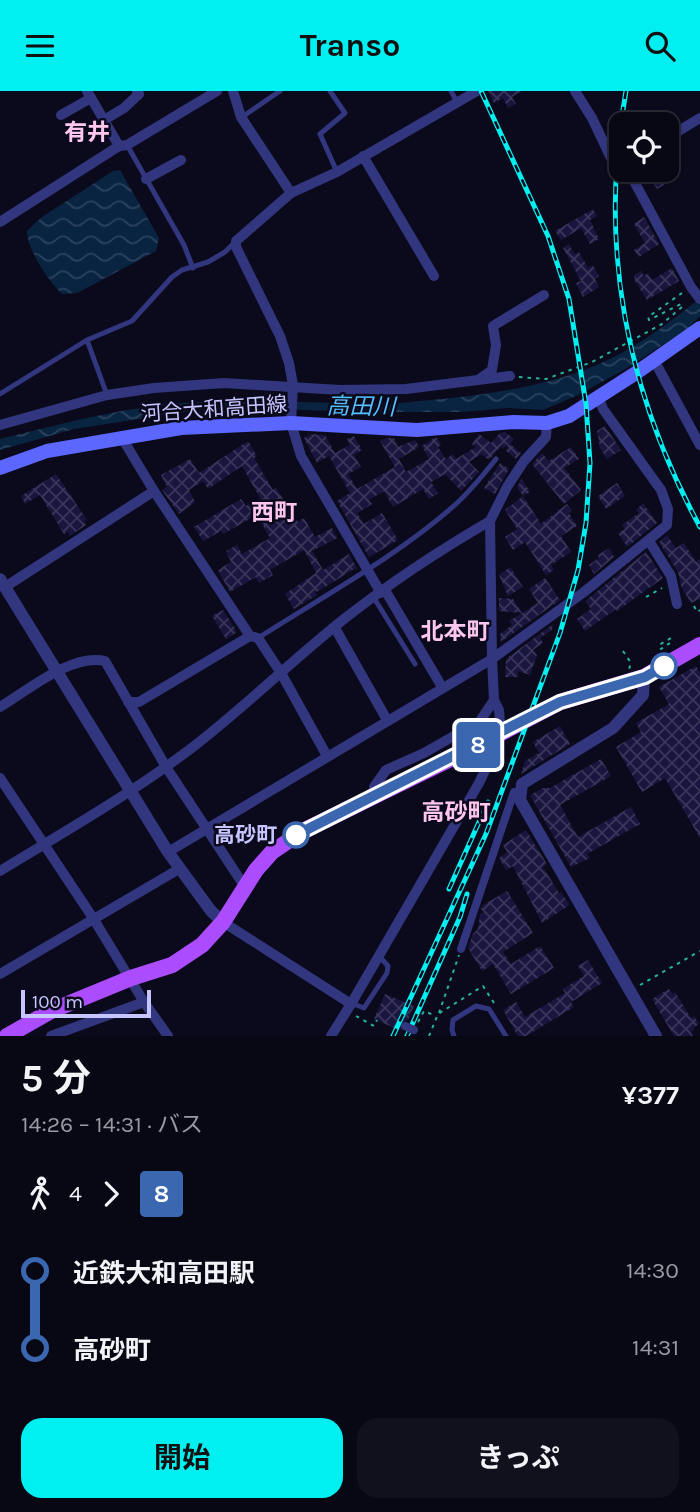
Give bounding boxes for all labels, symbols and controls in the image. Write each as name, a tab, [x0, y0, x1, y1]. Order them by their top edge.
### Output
icon: menu	[21, 27, 59, 65]
text: Transo	[300, 27, 400, 64]
icon: search	[641, 27, 679, 65]
map controls	[609, 112, 679, 182]
button: locate	[609, 112, 679, 182]
district label: 有井	[64, 119, 110, 146]
street label: 河合大和高田線	[140, 392, 288, 426]
water label: 高田川	[326, 392, 399, 421]
district label: 西町	[251, 499, 297, 526]
district label: 北本町	[421, 618, 490, 645]
unlabelled marker	[651, 653, 677, 679]
line badge: 8	[455, 722, 501, 768]
text: 8	[470, 731, 486, 759]
district label: 高砂町	[422, 799, 491, 826]
marker: 高砂町	[283, 822, 309, 848]
place label: 高砂町	[214, 823, 277, 847]
scale bar	[21, 987, 150, 1019]
text: 100 m	[32, 991, 83, 1013]
text: 5 分	[21, 1056, 91, 1101]
text: ¥377	[622, 1080, 679, 1111]
text: 14:26 – 14:31 · バス	[21, 1111, 203, 1138]
icon: walk	[21, 1175, 59, 1213]
icon: forward	[92, 1175, 130, 1213]
text: 4	[69, 1180, 82, 1207]
text: 8	[154, 1180, 169, 1208]
text: 14:30	[626, 1257, 679, 1284]
text: 近鉄大和高田駅	[73, 1258, 255, 1289]
text: 14:31	[632, 1334, 679, 1361]
text: 高砂町	[73, 1335, 151, 1366]
button: 開始	[21, 1418, 343, 1498]
button: きっぷ	[357, 1418, 679, 1498]

